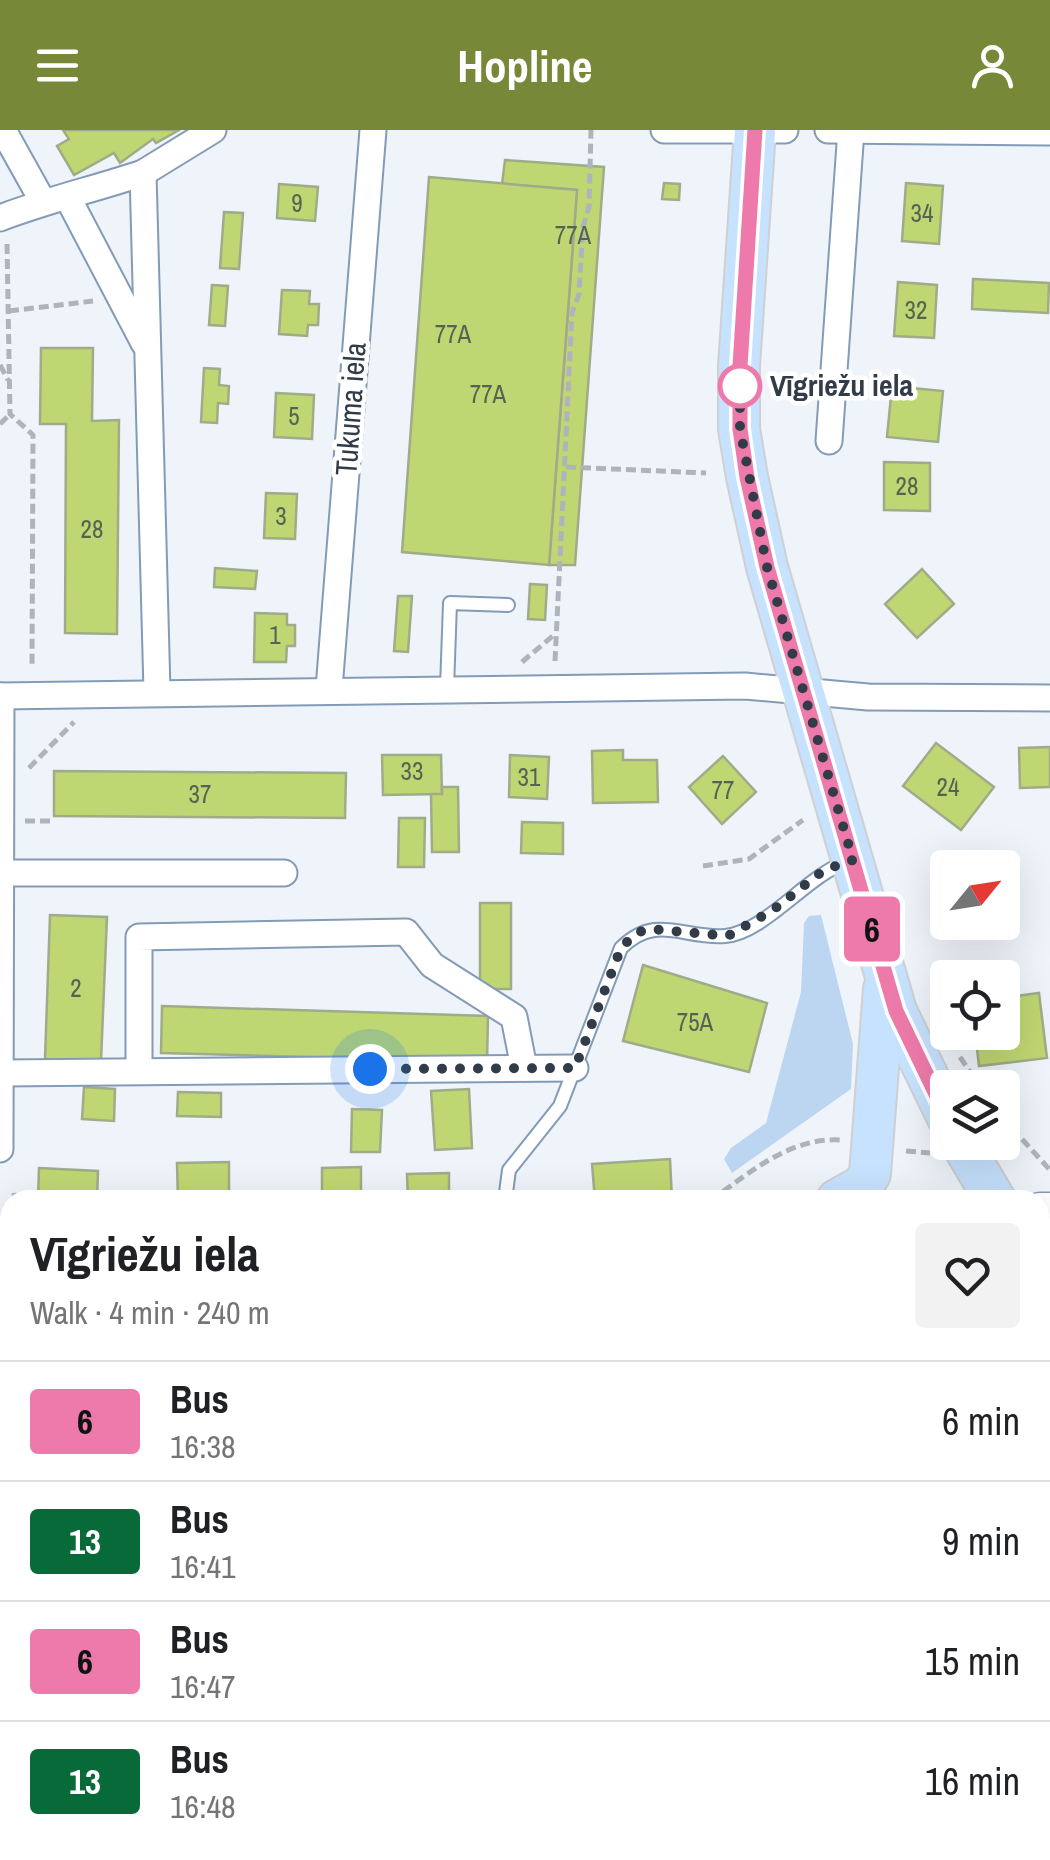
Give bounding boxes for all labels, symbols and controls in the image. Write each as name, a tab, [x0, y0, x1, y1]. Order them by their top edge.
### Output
text: Hopline	[457, 35, 593, 96]
icon: menu	[30, 38, 85, 93]
icon: person	[965, 38, 1020, 93]
house number: 9	[291, 186, 303, 220]
house number: 34	[911, 196, 933, 230]
house number: 77A	[555, 218, 592, 252]
house number: 32	[905, 293, 927, 327]
house number: 77A	[435, 317, 472, 351]
street label: Tukuma iela	[325, 341, 375, 477]
marker: Vīgriežu iela	[719, 365, 761, 407]
place label: Vīgriežu iela	[770, 365, 913, 405]
house number: 77A	[470, 377, 507, 411]
house number: 5	[288, 399, 300, 433]
house number: 28	[896, 469, 918, 503]
house number: 3	[275, 499, 287, 533]
house number: 28	[81, 512, 103, 546]
house number: 1	[269, 618, 281, 652]
house number: 33	[401, 754, 423, 788]
house number: 31	[518, 760, 541, 794]
house number: 24	[937, 770, 959, 804]
house number: 77	[712, 773, 734, 807]
house number: 37	[189, 777, 211, 811]
north arrow	[930, 850, 1020, 940]
map controls	[930, 850, 1020, 1160]
line badge: 6	[840, 896, 904, 962]
text: 6	[864, 906, 880, 953]
button: locate	[930, 960, 1020, 1050]
house number: 2	[70, 971, 82, 1005]
house number: 75A	[677, 1005, 714, 1039]
your location	[345, 1044, 395, 1094]
button: layers	[930, 1070, 1020, 1160]
text: Vīgriežu iela	[30, 1221, 259, 1286]
button: heart	[915, 1223, 1020, 1328]
text: Walk · 4 min · 240 m	[30, 1291, 270, 1334]
text: Bus	[170, 1374, 229, 1425]
text: 6 min	[942, 1396, 1020, 1447]
text: 6	[77, 1398, 93, 1445]
text: 16:38	[170, 1425, 236, 1468]
text: Bus	[170, 1494, 229, 1545]
text: 9 min	[942, 1516, 1020, 1567]
text: 13	[69, 1518, 101, 1565]
text: 16:41	[170, 1545, 236, 1588]
text: Bus	[170, 1614, 229, 1665]
text: 15 min	[925, 1636, 1020, 1687]
text: 6	[77, 1638, 93, 1685]
text: 16:47	[170, 1665, 236, 1708]
text: Bus	[170, 1734, 229, 1785]
text: 16 min	[925, 1756, 1020, 1807]
text: 13	[69, 1758, 101, 1805]
text: 16:48	[170, 1785, 236, 1828]

